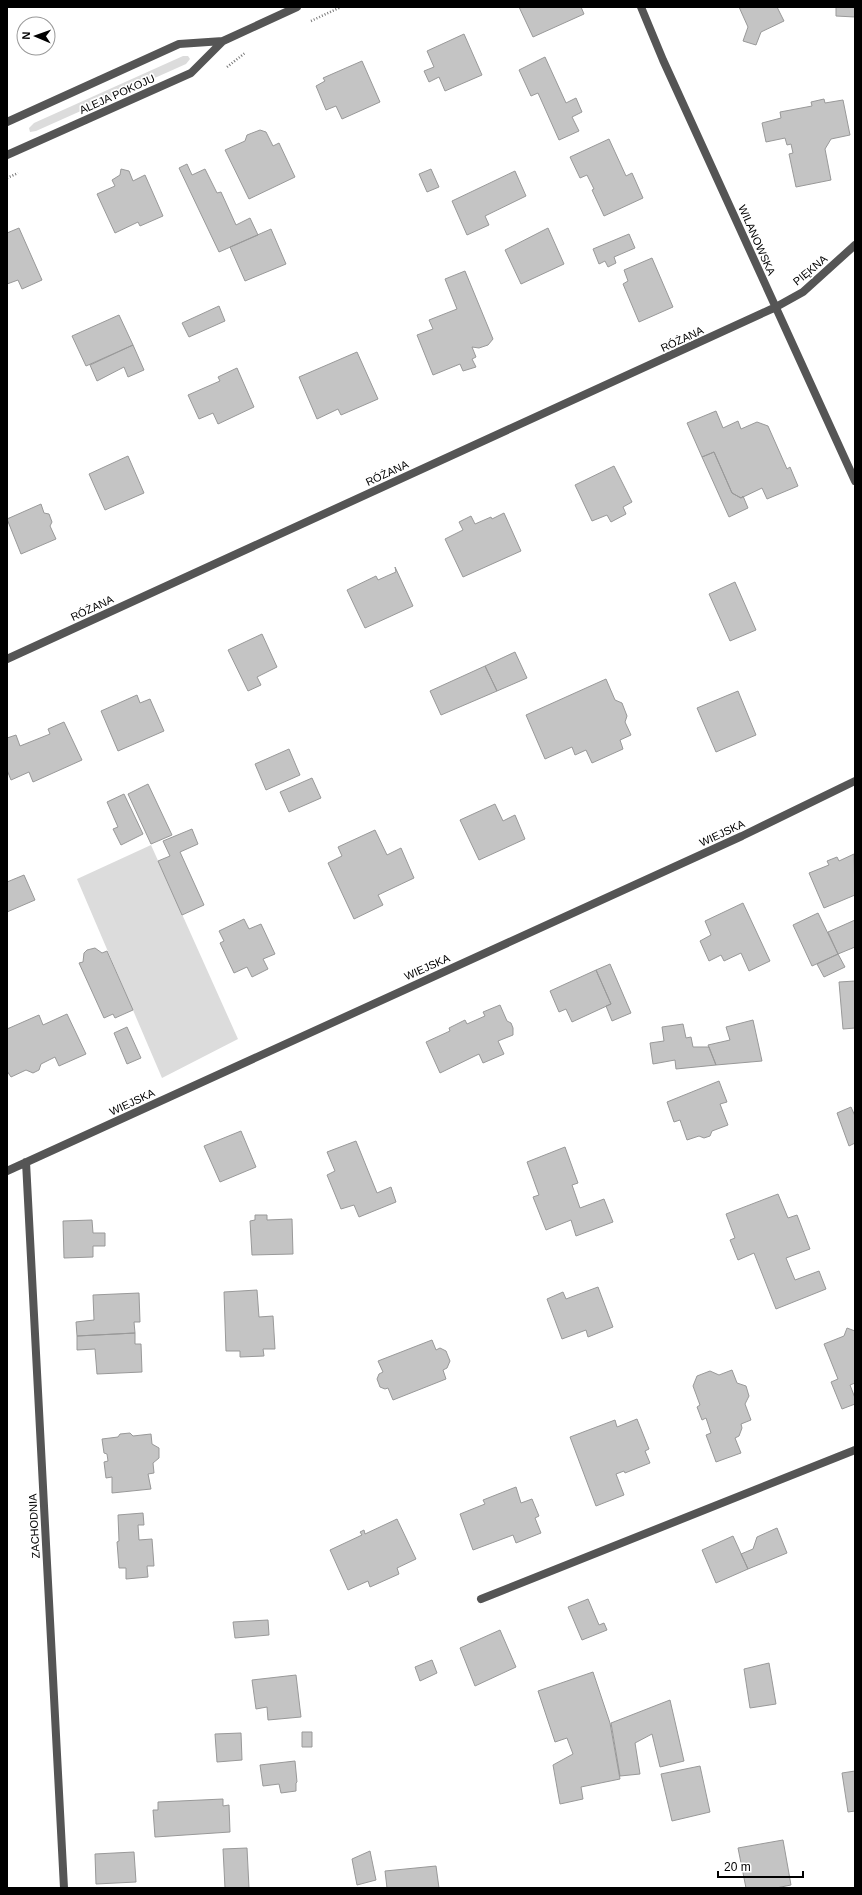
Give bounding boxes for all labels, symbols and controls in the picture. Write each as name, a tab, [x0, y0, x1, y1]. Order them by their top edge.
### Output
north arrow	[16, 16, 56, 56]
text: N	[20, 31, 32, 40]
street label: ALEJA POKOJU	[77, 72, 157, 116]
street label: WILANOWSKA	[736, 203, 778, 278]
street label: PIĘKNA	[791, 252, 830, 288]
street label: RÓŻANA	[659, 324, 706, 354]
street label: RÓŻANA	[364, 458, 411, 488]
street label: RÓŻANA	[69, 593, 116, 623]
street label: WIEJSKA	[698, 817, 747, 849]
street label: WIEJSKA	[402, 951, 452, 982]
street label: WIEJSKA	[108, 1086, 157, 1118]
street label: ZACHODNIA	[26, 1493, 42, 1559]
scale bar	[718, 1853, 803, 1879]
text: 20 m	[724, 1860, 751, 1874]

